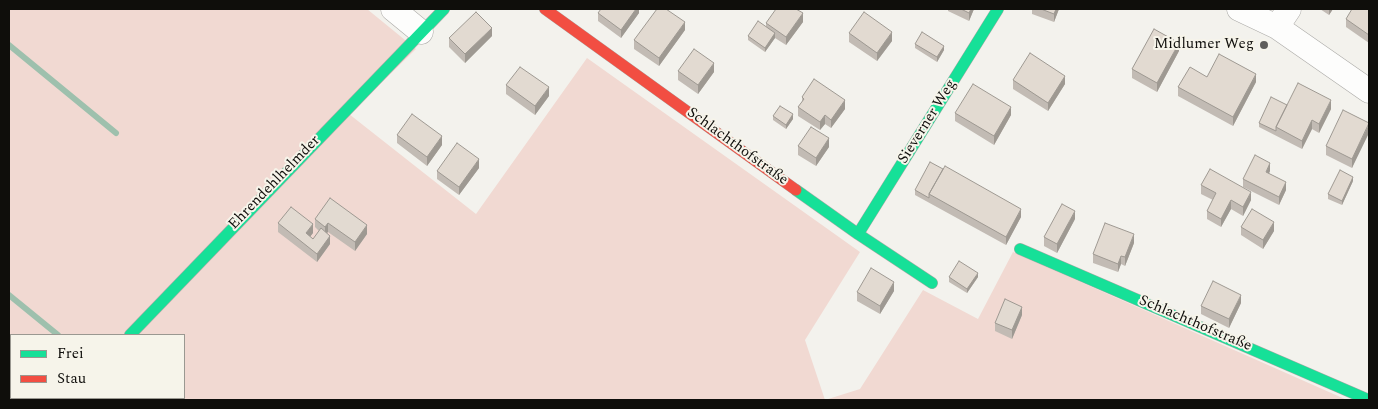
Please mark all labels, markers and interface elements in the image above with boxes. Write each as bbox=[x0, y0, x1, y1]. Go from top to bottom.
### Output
place label: Midlumer Weg bbox=[1154, 36, 1254, 54]
marker: Midlumer Weg bbox=[1258, 39, 1270, 51]
street label: Sieverner Weg bbox=[895, 77, 961, 167]
street label: Schlachthofstraße bbox=[683, 104, 791, 190]
street label: Ehrendehlhelmder bbox=[225, 132, 325, 234]
street label: Schlachthofstraße bbox=[1136, 292, 1254, 356]
legend bbox=[10, 334, 185, 399]
text: Frei bbox=[57, 342, 84, 365]
text: Stau bbox=[57, 367, 86, 390]

